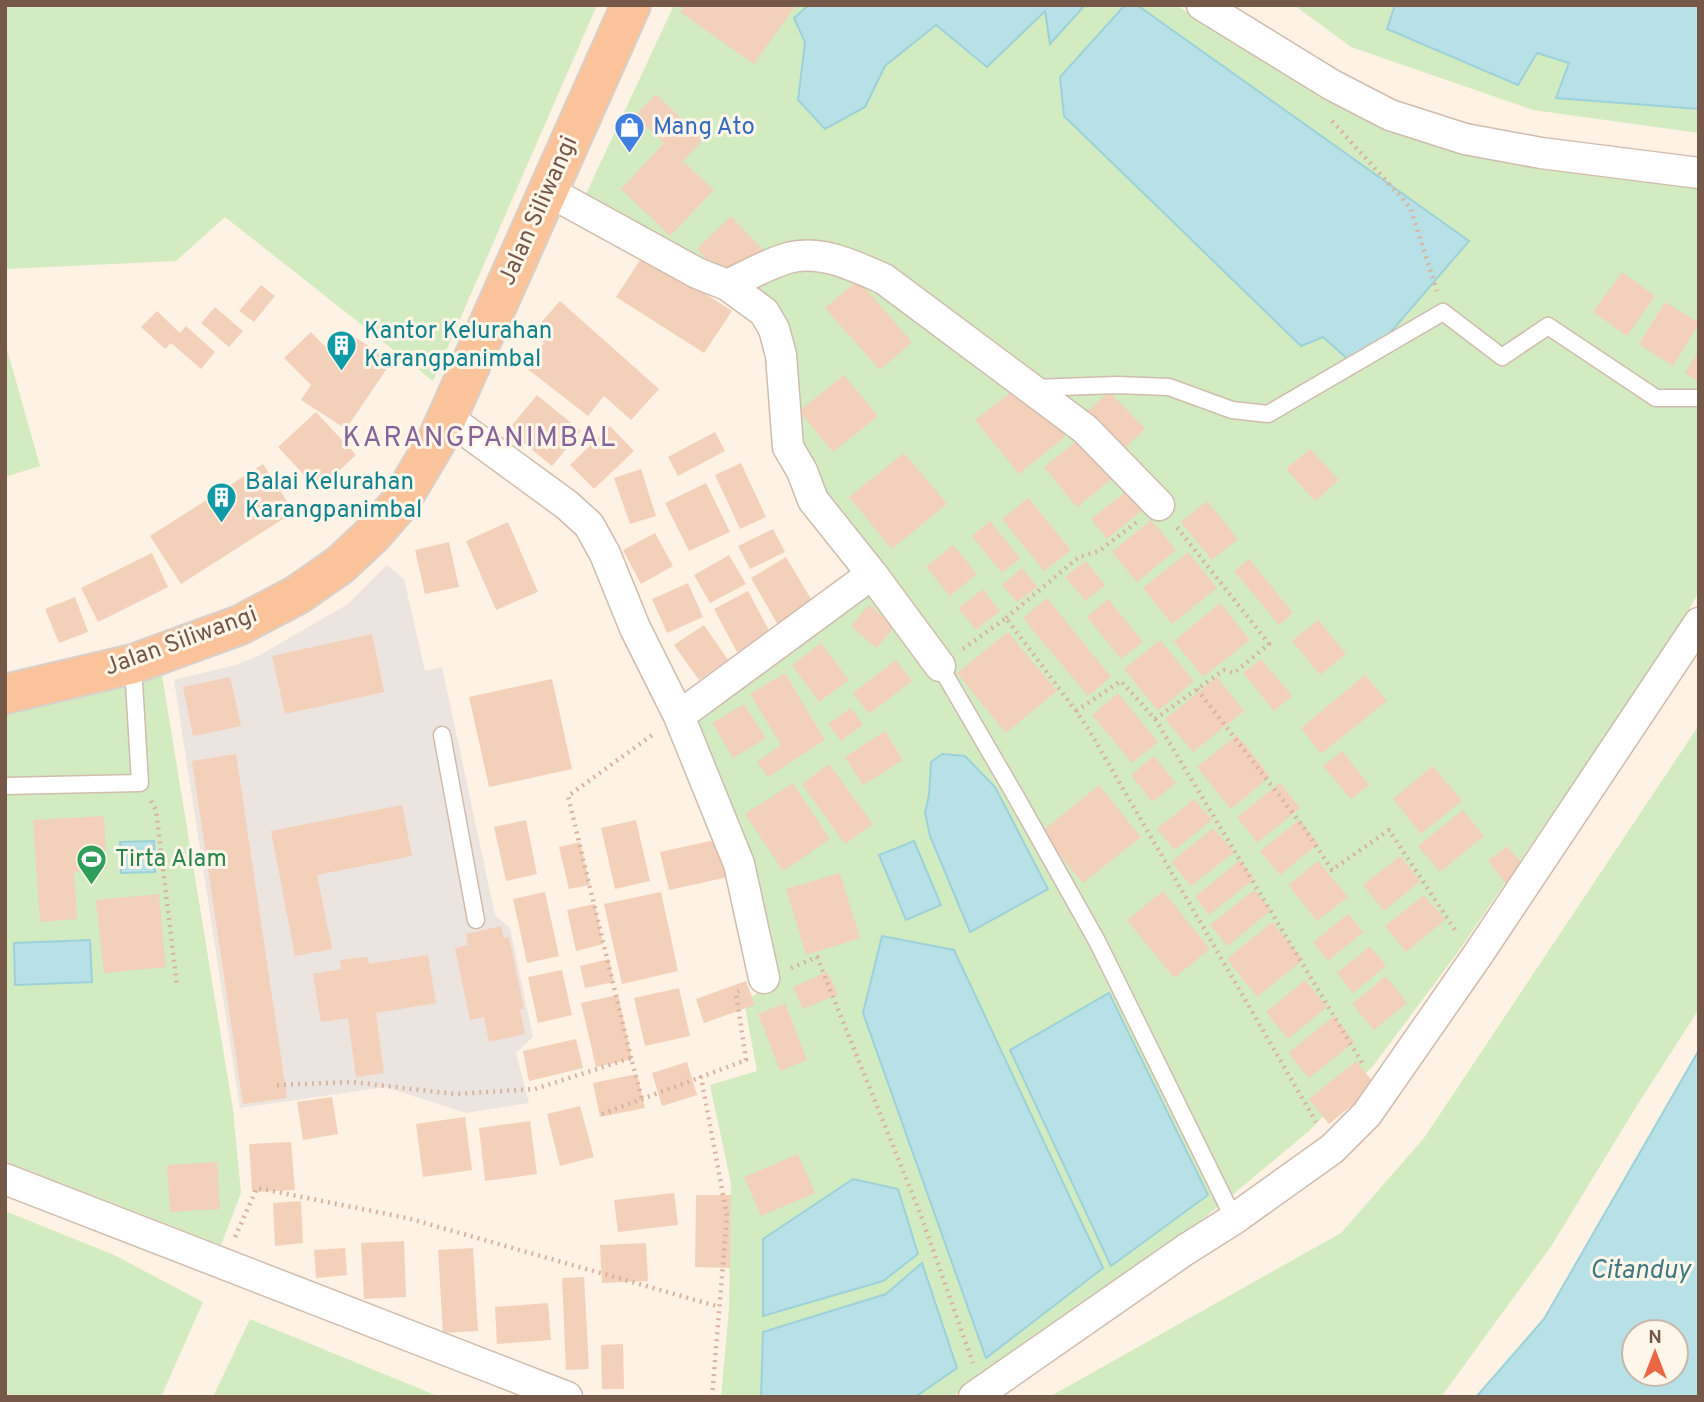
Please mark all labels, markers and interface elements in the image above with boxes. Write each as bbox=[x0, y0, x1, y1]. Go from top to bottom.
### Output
shop icon: Mang Ato bbox=[613, 111, 647, 155]
place label: Mang Ato bbox=[653, 113, 755, 143]
street label: Jalan Siliwangi bbox=[493, 132, 585, 290]
place label: Kantor Kelurahan Karangpanimbal bbox=[364, 317, 552, 375]
building icon: Kantor Kelurahan Karangpanimbal bbox=[324, 329, 358, 373]
district label: KARANGPANIMBAL bbox=[342, 421, 618, 457]
place label: Balai Kelurahan Karangpanimbal bbox=[245, 468, 422, 526]
building icon: Balai Kelurahan Karangpanimbal bbox=[205, 480, 239, 524]
street label: Jalan Siliwangi bbox=[101, 600, 261, 684]
sports icon: Tirta Alam bbox=[75, 843, 109, 887]
place label: Tirta Alam bbox=[115, 845, 227, 875]
water label: Citanduy bbox=[1590, 1255, 1692, 1288]
north arrow bbox=[1620, 1318, 1690, 1388]
text: N bbox=[1648, 1326, 1662, 1350]

